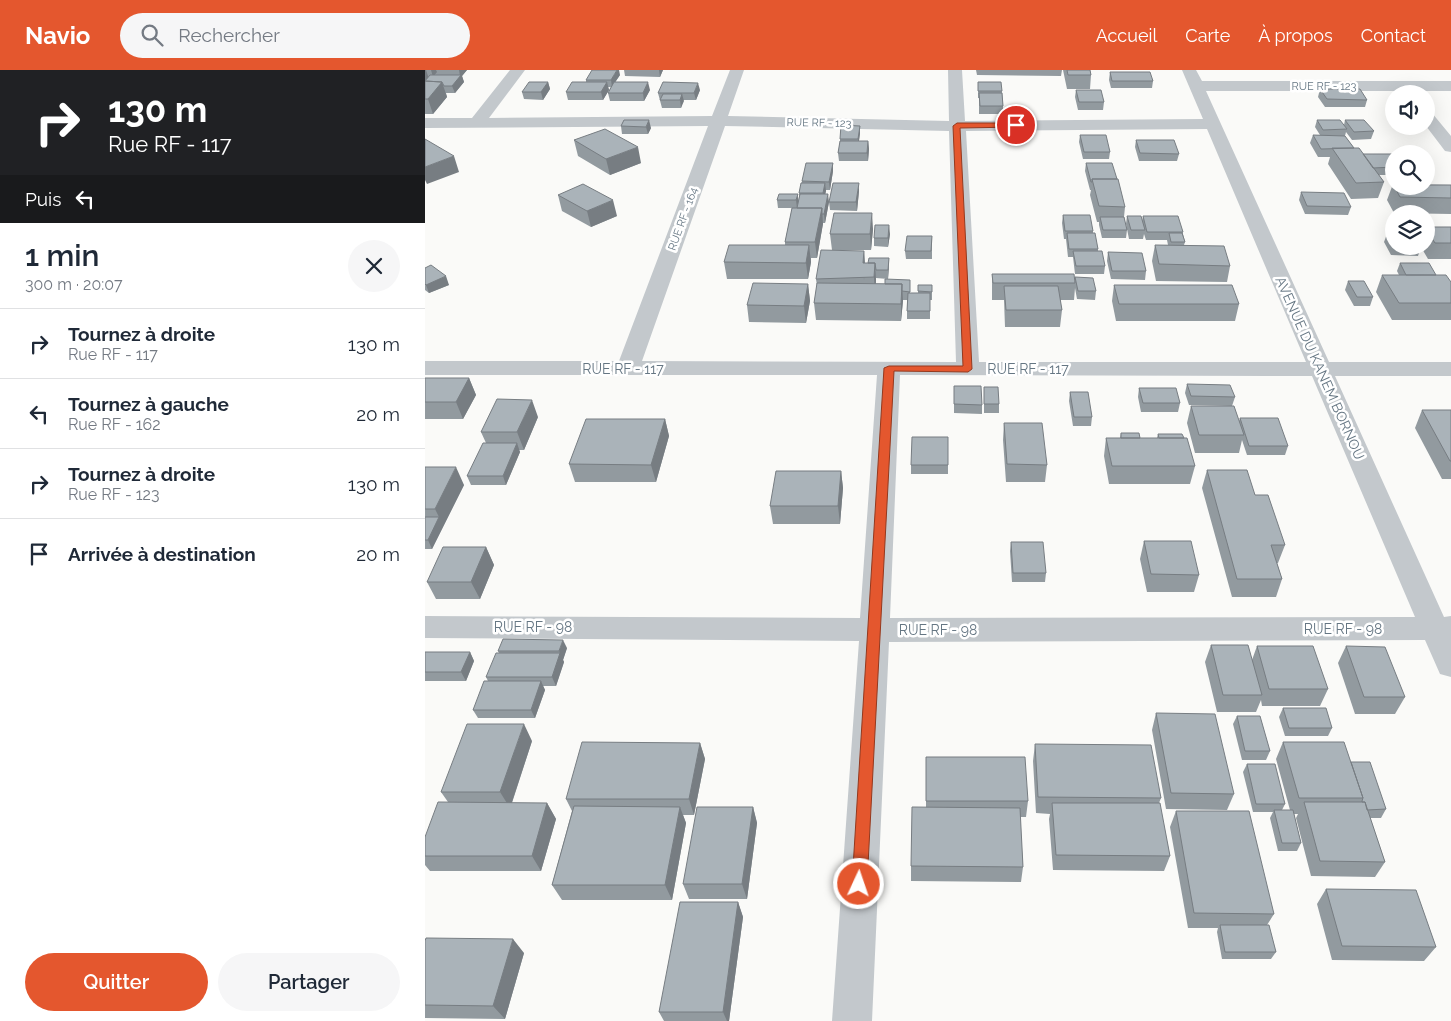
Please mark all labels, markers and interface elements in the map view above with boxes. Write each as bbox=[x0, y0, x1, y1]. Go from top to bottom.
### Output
search box bbox=[120, 13, 470, 58]
text: Navio bbox=[25, 21, 90, 50]
icon: search bbox=[138, 21, 166, 49]
text: Rechercher bbox=[178, 24, 280, 46]
text: Accueil bbox=[1096, 25, 1157, 46]
text: Carte bbox=[1185, 25, 1230, 46]
text: À propos bbox=[1258, 25, 1333, 46]
text: Contact bbox=[1361, 25, 1426, 46]
street label: RUE RF - 123 bbox=[1292, 80, 1357, 93]
map controls bbox=[1385, 85, 1435, 255]
button: sound bbox=[1385, 85, 1435, 135]
text: 130 m bbox=[108, 89, 207, 130]
icon: right bbox=[25, 90, 90, 155]
pin bbox=[995, 104, 1037, 146]
icon: arrive bbox=[1002, 111, 1030, 139]
street label: RUE RF - 123 bbox=[786, 116, 852, 130]
text: Rue RF - 117 bbox=[108, 131, 232, 157]
button: search bbox=[1385, 145, 1435, 195]
icon: left bbox=[71, 185, 99, 213]
street label: RUE RF - 164 bbox=[666, 186, 700, 252]
text: Puis bbox=[25, 188, 61, 210]
button: layers bbox=[1385, 205, 1435, 255]
text: 1 min bbox=[25, 238, 100, 273]
button: close bbox=[348, 240, 400, 292]
street label: AVENUE DU KANEM BORNOU bbox=[1272, 274, 1368, 462]
text: 300 m · 20:07 bbox=[25, 275, 122, 294]
text: Tournez à droite bbox=[68, 323, 215, 345]
icon: right bbox=[25, 330, 53, 358]
text: 130 m bbox=[348, 333, 400, 355]
text: Rue RF - 117 bbox=[68, 345, 158, 364]
street label: RUE RF - 117 bbox=[582, 361, 664, 377]
street label: RUE RF - 117 bbox=[987, 361, 1069, 377]
text: Tournez à gauche bbox=[68, 393, 229, 415]
icon: left bbox=[25, 400, 53, 428]
text: 20 m bbox=[356, 403, 400, 425]
text: Rue RF - 162 bbox=[68, 415, 161, 434]
text: Tournez à droite bbox=[68, 463, 215, 485]
icon: right bbox=[25, 470, 53, 498]
text: 130 m bbox=[348, 473, 400, 495]
text: Rue RF - 123 bbox=[68, 485, 159, 504]
icon: arrive bbox=[25, 540, 53, 568]
text: Arrivée à destination bbox=[68, 543, 256, 565]
text: 20 m bbox=[356, 543, 400, 565]
street label: RUE RF - 98 bbox=[494, 619, 572, 635]
street label: RUE RF - 98 bbox=[1304, 621, 1382, 637]
street label: RUE RF - 98 bbox=[899, 622, 977, 638]
position arrow bbox=[832, 857, 884, 909]
button: Quitter bbox=[25, 953, 208, 1011]
button: Partager bbox=[218, 953, 400, 1011]

